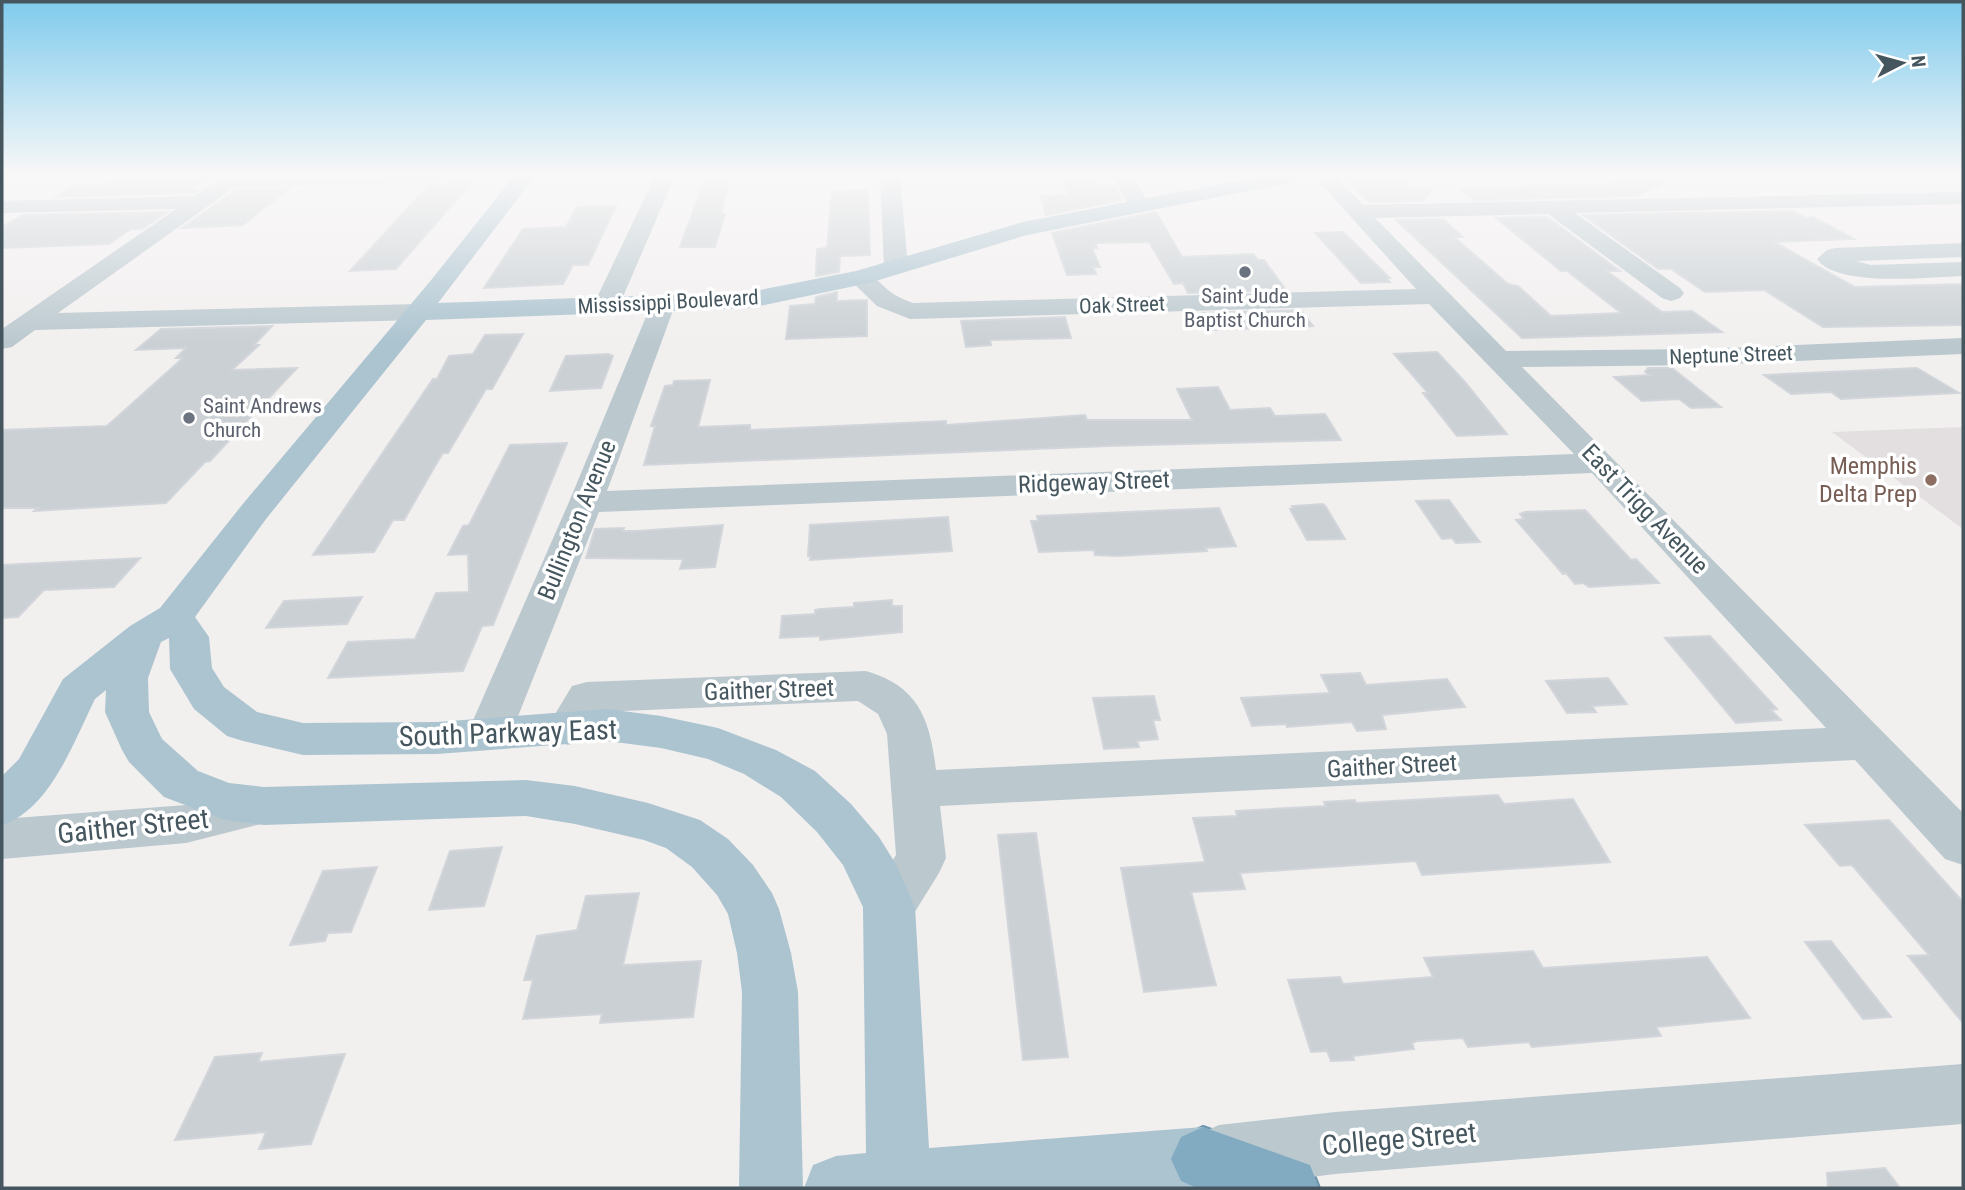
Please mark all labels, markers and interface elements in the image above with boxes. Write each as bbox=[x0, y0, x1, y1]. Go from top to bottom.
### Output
north arrow bbox=[1867, 28, 1937, 98]
text: N bbox=[1906, 54, 1930, 68]
marker: Saint Jude Baptist Church bbox=[1237, 264, 1253, 280]
place label: Saint Jude Baptist Church bbox=[1184, 284, 1306, 332]
street label: Mississippi Boulevard bbox=[577, 285, 759, 319]
street label: Oak Street bbox=[1079, 292, 1165, 318]
street label: Neptune Street bbox=[1669, 341, 1793, 369]
place label: Saint Andrews Church bbox=[203, 394, 322, 442]
marker: Saint Andrews Church bbox=[181, 410, 197, 426]
street label: Bullington Avenue bbox=[532, 436, 622, 604]
street label: East Trigg Avenue bbox=[1576, 438, 1714, 580]
place label: Memphis Delta Prep bbox=[1819, 452, 1917, 508]
street label: Ridgeway Street bbox=[1018, 465, 1170, 499]
marker: Memphis Delta Prep bbox=[1923, 472, 1939, 488]
street label: Gaither Street bbox=[703, 674, 835, 706]
street label: South Parkway East bbox=[398, 713, 618, 753]
street label: Gaither Street bbox=[1326, 749, 1458, 783]
street label: Gaither Street bbox=[56, 802, 210, 850]
street label: College Street bbox=[1320, 1116, 1478, 1162]

